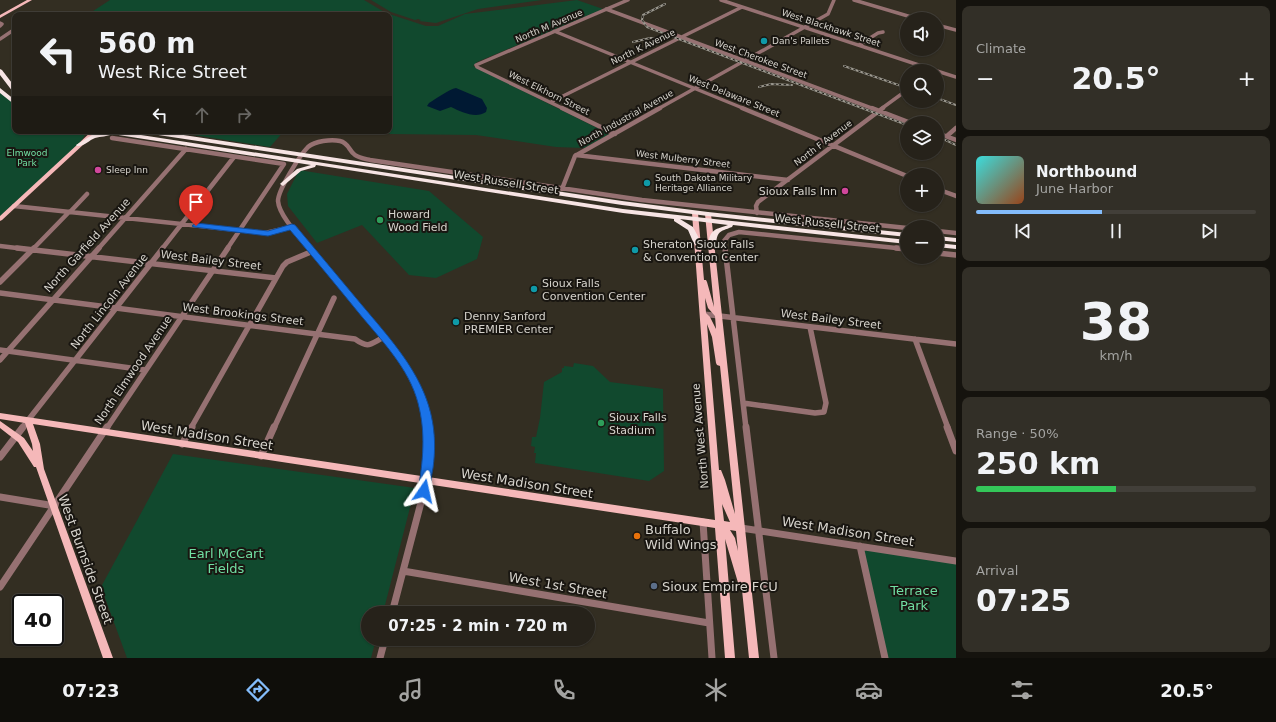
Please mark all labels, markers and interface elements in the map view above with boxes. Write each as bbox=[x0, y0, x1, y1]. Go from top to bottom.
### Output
street label: North M Avenue bbox=[514, 7, 585, 45]
street label: West Blackhawk Street bbox=[780, 7, 882, 49]
map controls bbox=[900, 12, 944, 264]
button: sound bbox=[900, 12, 944, 56]
text: 560 m bbox=[98, 27, 195, 60]
street label: North K Avenue bbox=[609, 27, 677, 67]
icon: left bbox=[32, 28, 84, 80]
marker: Dan's Pallets bbox=[759, 36, 769, 46]
place label: Dan's Pallets bbox=[772, 36, 830, 46]
street label: West Cherokee Street bbox=[713, 38, 809, 81]
text: Climate bbox=[976, 41, 1026, 56]
text: West Rice Street bbox=[98, 61, 247, 82]
text: 20.5° bbox=[1071, 61, 1161, 96]
button: search bbox=[900, 64, 944, 108]
text: − bbox=[976, 66, 994, 91]
text: + bbox=[1238, 66, 1256, 91]
street label: West Elkhorn Street bbox=[507, 69, 592, 117]
street label: West Delaware Street bbox=[687, 73, 782, 119]
street label: North Industrial Avenue bbox=[577, 88, 675, 148]
icon: left bbox=[149, 104, 171, 126]
icon: ahead bbox=[191, 104, 213, 126]
icon: right bbox=[233, 104, 255, 126]
button: layers bbox=[900, 116, 944, 160]
street label: North F Avenue bbox=[792, 118, 854, 168]
park label: Elmwood Park bbox=[6, 148, 48, 168]
street label: West Mulberry Street bbox=[635, 148, 731, 170]
text: Northbound bbox=[1036, 163, 1137, 181]
marker: Sleep Inn bbox=[93, 165, 103, 175]
place label: Sleep Inn bbox=[106, 165, 148, 175]
street label: West Russell Street bbox=[453, 168, 560, 197]
button: + bbox=[900, 168, 944, 212]
place label: South Dakota Military Heritage Alliance bbox=[655, 173, 753, 193]
marker: South Dakota Military Heritage Alliance bbox=[642, 178, 652, 188]
text: June Harbor bbox=[1036, 181, 1113, 196]
pin bbox=[179, 185, 213, 226]
place label: Sioux Falls Inn bbox=[759, 185, 837, 198]
marker: Sioux Falls Inn bbox=[840, 186, 850, 196]
icon: arrive bbox=[185, 191, 207, 213]
street label: North Garfield Avenue bbox=[42, 195, 133, 295]
place label: Howard Wood Field bbox=[388, 208, 448, 234]
street label: West Russell Street bbox=[774, 211, 881, 236]
marker: Howard Wood Field bbox=[375, 215, 385, 225]
button: − bbox=[900, 220, 944, 264]
icon: previous bbox=[1012, 220, 1034, 242]
icon: pause bbox=[1105, 220, 1127, 242]
icon: next bbox=[1198, 220, 1220, 242]
place label: Sheraton Sioux Falls & Convention Center bbox=[643, 238, 759, 264]
marker: Sheraton Sioux Falls & Convention Center bbox=[630, 245, 640, 255]
street label: West Bailey Street bbox=[160, 248, 263, 273]
street label: North Lincoln Avenue bbox=[68, 251, 151, 352]
place label: Sioux Falls Convention Center bbox=[542, 277, 646, 303]
marker: Sioux Falls Convention Center bbox=[529, 284, 539, 294]
text: 38 bbox=[1080, 292, 1152, 352]
street label: West Brookings Street bbox=[182, 301, 305, 328]
street label: West Bailey Street bbox=[780, 307, 883, 332]
place label: Denny Sanford PREMIER Center bbox=[464, 310, 554, 336]
street label: North Elmwood Avenue bbox=[92, 313, 175, 427]
marker: Denny Sanford PREMIER Center bbox=[451, 317, 461, 327]
text: km/h bbox=[1100, 348, 1132, 363]
street label: North West Avenue bbox=[689, 383, 712, 489]
place label: Sioux Falls Stadium bbox=[609, 411, 667, 437]
street label: West Madison Street bbox=[140, 418, 274, 453]
marker: Sioux Falls Stadium bbox=[596, 418, 606, 428]
text: Range · 50% bbox=[976, 426, 1059, 441]
text: 250 km bbox=[976, 446, 1100, 481]
street label: West Madison Street bbox=[460, 466, 594, 501]
position arrow bbox=[403, 470, 445, 512]
street label: West Burnside Street bbox=[55, 492, 116, 626]
street label: West Madison Street bbox=[781, 514, 915, 549]
place label: Buffalo Wild Wings bbox=[645, 522, 717, 552]
marker: Buffalo Wild Wings bbox=[632, 531, 642, 541]
park label: Earl McCart Fields bbox=[188, 546, 264, 576]
text: Arrival bbox=[976, 563, 1018, 578]
street label: West 1st Street bbox=[507, 569, 608, 602]
place label: Sioux Empire FCU bbox=[662, 579, 778, 594]
marker: Sioux Empire FCU bbox=[649, 581, 659, 591]
park label: Terrace Park bbox=[889, 583, 938, 613]
text: 07:25 bbox=[976, 583, 1072, 618]
speed limit sign: 40 bbox=[12, 594, 64, 646]
text: 07:25 · 2 min · 720 m bbox=[388, 617, 568, 635]
icon: directions bbox=[244, 676, 272, 704]
icon: music bbox=[397, 676, 425, 704]
icon: phone bbox=[550, 676, 578, 704]
icon: climate bbox=[702, 676, 730, 704]
icon: car bbox=[855, 676, 883, 704]
icon: filters bbox=[1008, 676, 1036, 704]
text: 07:23 bbox=[62, 680, 120, 701]
text: 20.5° bbox=[1160, 680, 1214, 701]

